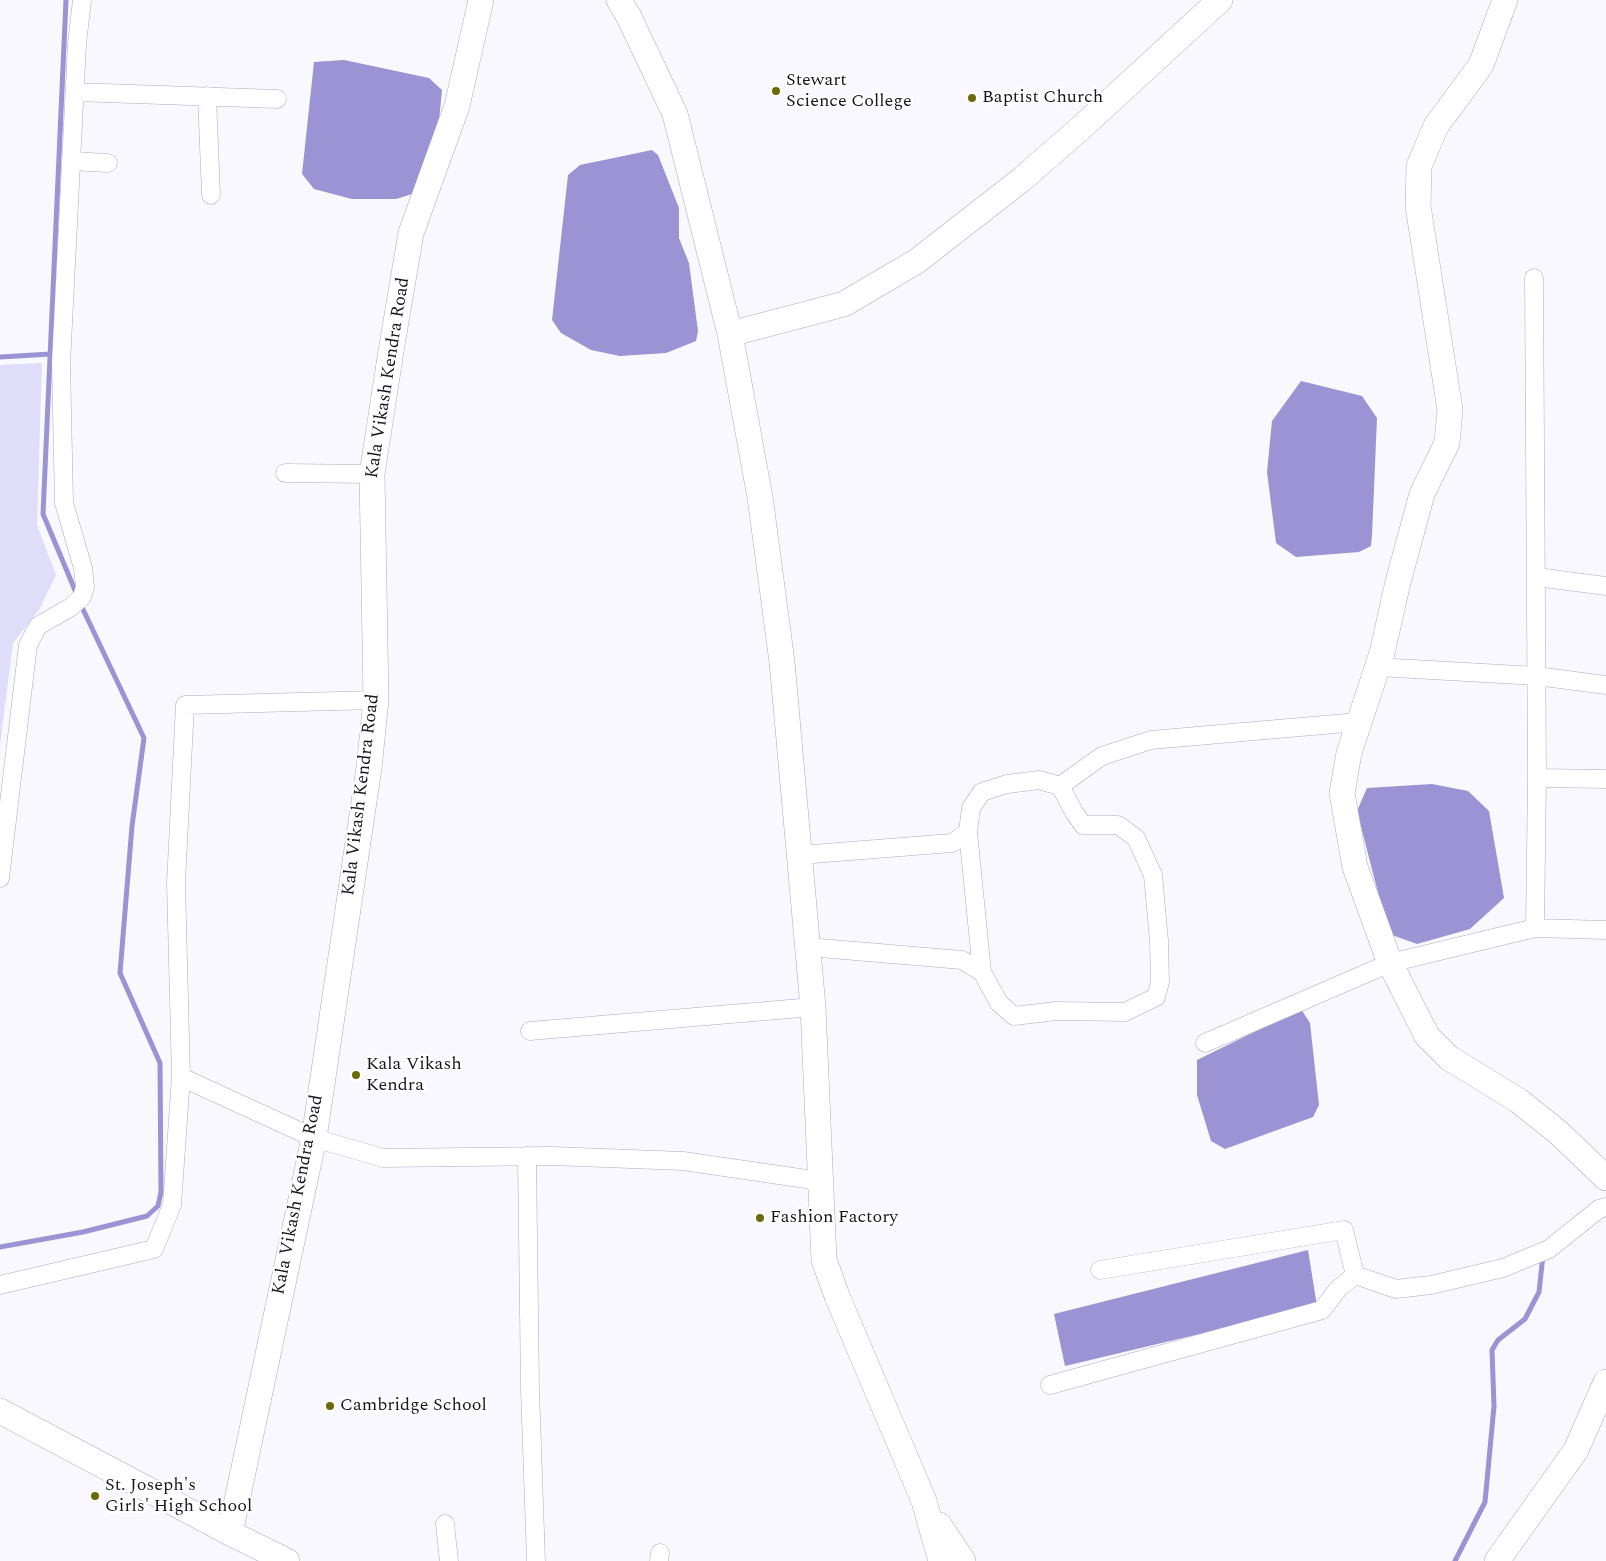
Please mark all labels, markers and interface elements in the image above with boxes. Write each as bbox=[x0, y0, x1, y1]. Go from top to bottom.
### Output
place label: Stewart Science College bbox=[786, 70, 912, 112]
marker: Stewart Science College bbox=[770, 85, 782, 97]
place label: Baptist Church bbox=[982, 87, 1103, 109]
marker: Baptist Church bbox=[966, 92, 978, 104]
street label: Kala Vikash Kendra Road bbox=[362, 276, 416, 480]
street label: Kala Vikash Kendra Road bbox=[339, 693, 385, 897]
place label: Kala Vikash Kendra bbox=[366, 1054, 462, 1096]
marker: Kala Vikash Kendra bbox=[350, 1069, 362, 1081]
street label: Kala Vikash Kendra Road bbox=[269, 1093, 329, 1297]
place label: Fashion Factory bbox=[770, 1207, 898, 1229]
marker: Fashion Factory bbox=[754, 1212, 766, 1224]
place label: Cambridge School bbox=[340, 1395, 487, 1417]
marker: Cambridge School bbox=[324, 1400, 336, 1412]
place label: St. Joseph's Girls' High School bbox=[105, 1475, 252, 1518]
marker: St. Joseph's Girls' High School bbox=[89, 1490, 101, 1502]

